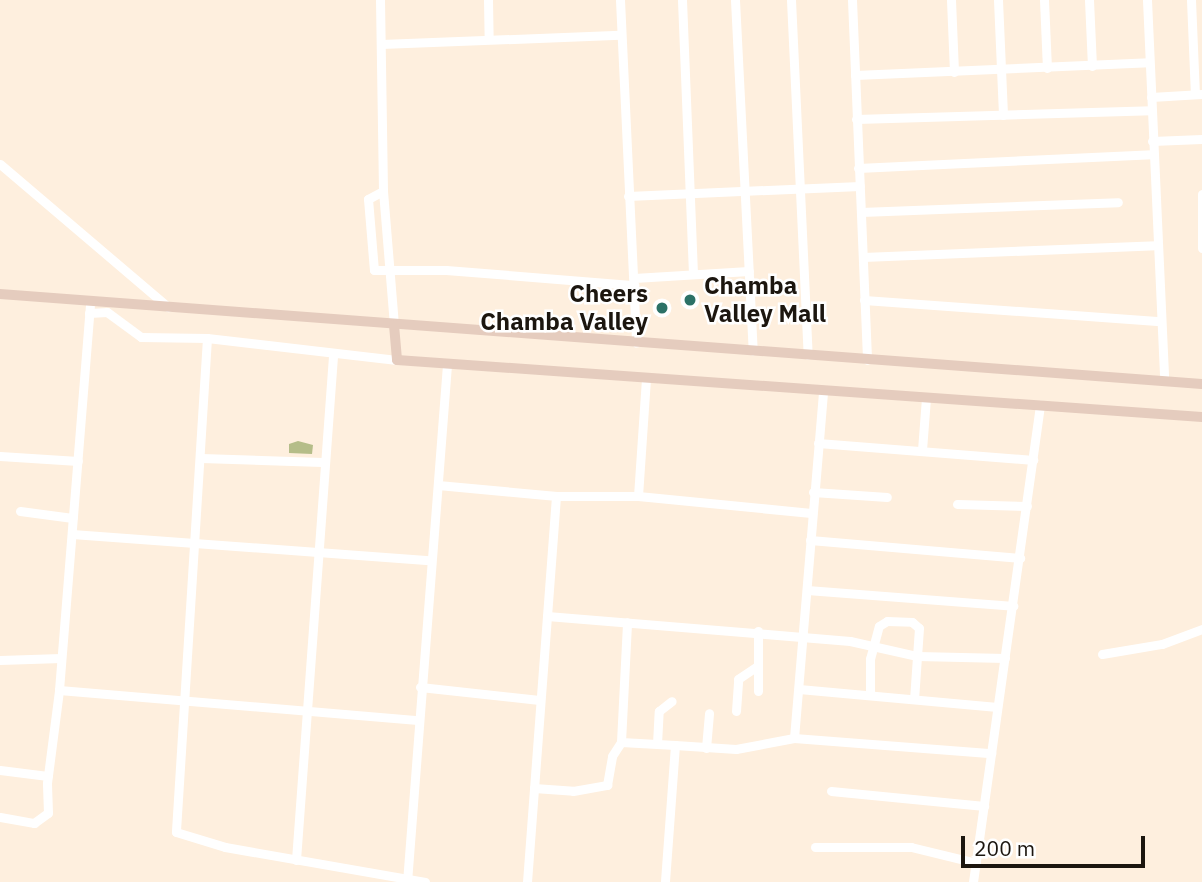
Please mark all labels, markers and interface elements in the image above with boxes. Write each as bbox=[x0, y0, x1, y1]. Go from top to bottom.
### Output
place label: Chamba Valley Mall bbox=[704, 272, 826, 328]
place label: Cheers Chamba Valley bbox=[480, 280, 648, 336]
marker: Chamba Valley Mall bbox=[682, 292, 698, 308]
marker: Cheers Chamba Valley bbox=[654, 300, 670, 316]
scale bar bbox=[964, 822, 1148, 866]
text: 200 m bbox=[974, 834, 1035, 862]

